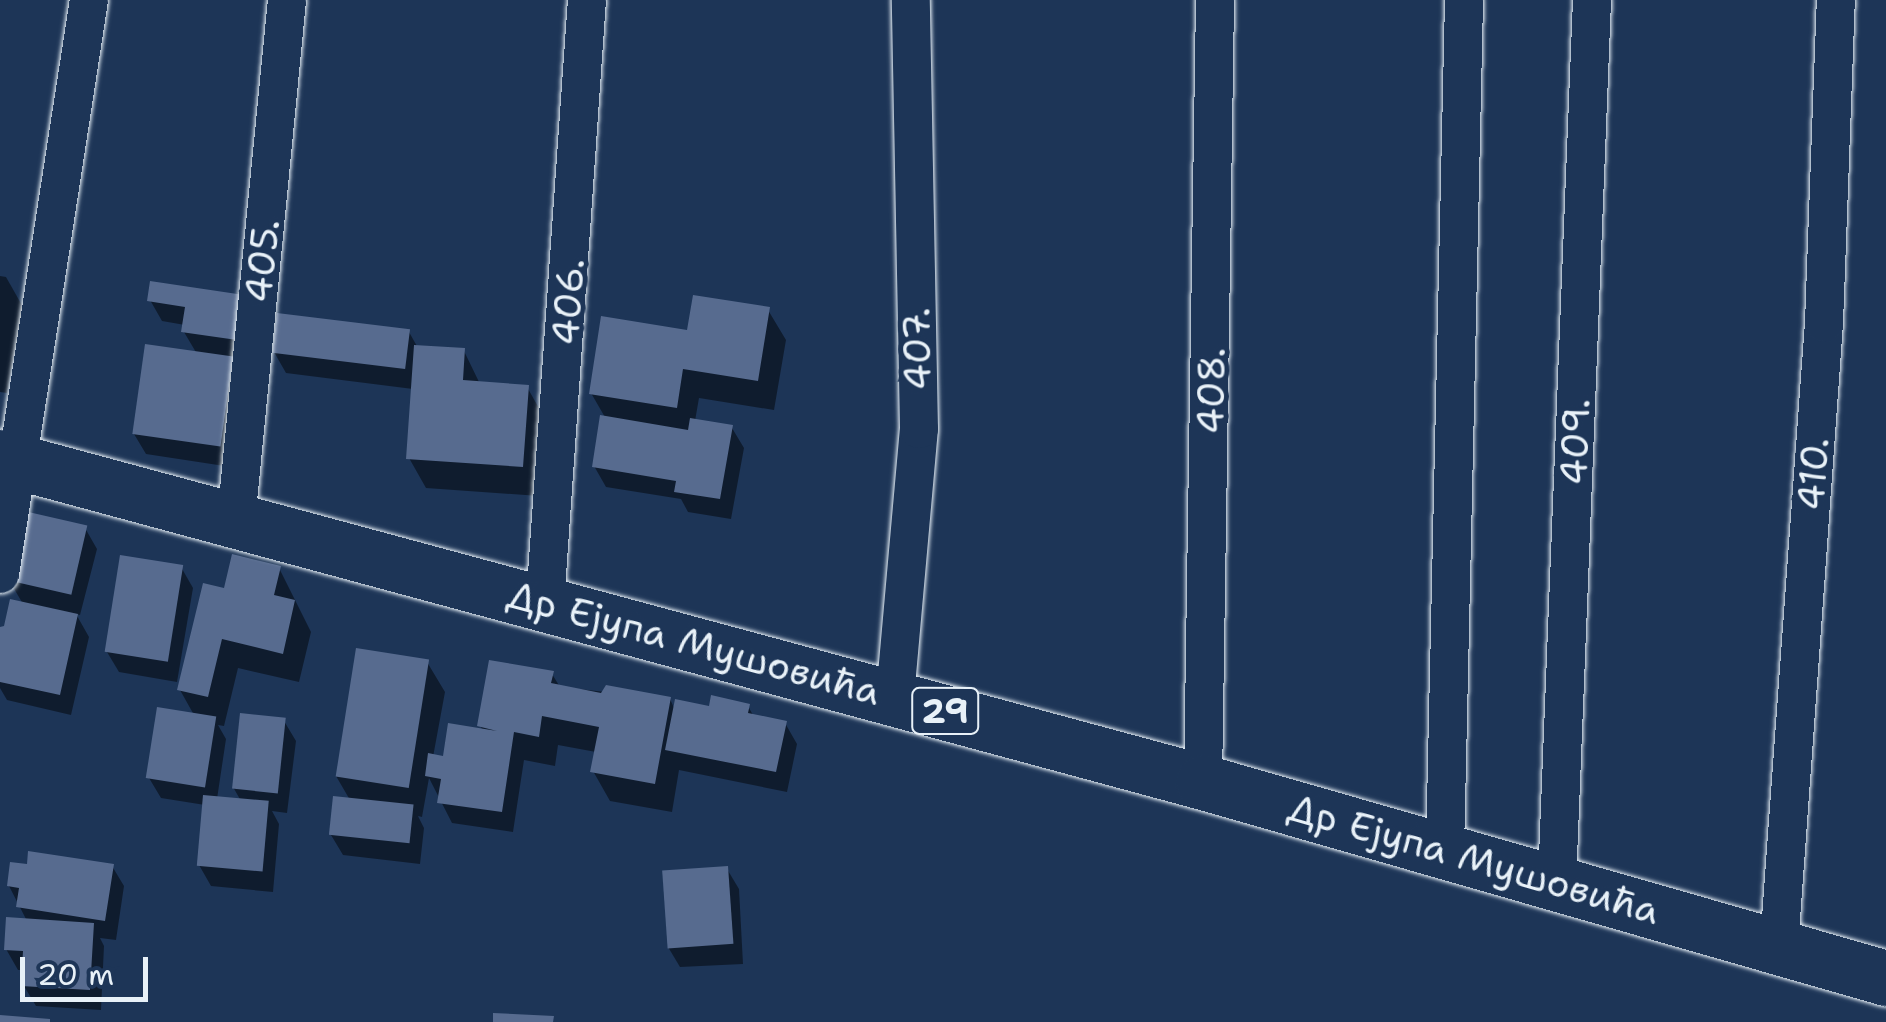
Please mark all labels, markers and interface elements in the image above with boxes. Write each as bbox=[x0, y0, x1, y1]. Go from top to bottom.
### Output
street label: 405. bbox=[235, 217, 289, 305]
street label: 406. bbox=[542, 257, 594, 347]
street label: 407. bbox=[893, 307, 941, 391]
street label: 408. bbox=[1187, 347, 1235, 435]
street label: 409. bbox=[1551, 398, 1599, 486]
street label: 410. bbox=[1788, 436, 1838, 512]
street label: Др Ејупа Мушовића bbox=[503, 571, 885, 715]
road number: 29 bbox=[910, 681, 980, 741]
street label: Др Ејупа Мушовића bbox=[1283, 784, 1665, 934]
scale bar bbox=[25, 937, 152, 999]
text: 20 m bbox=[37, 954, 114, 995]

